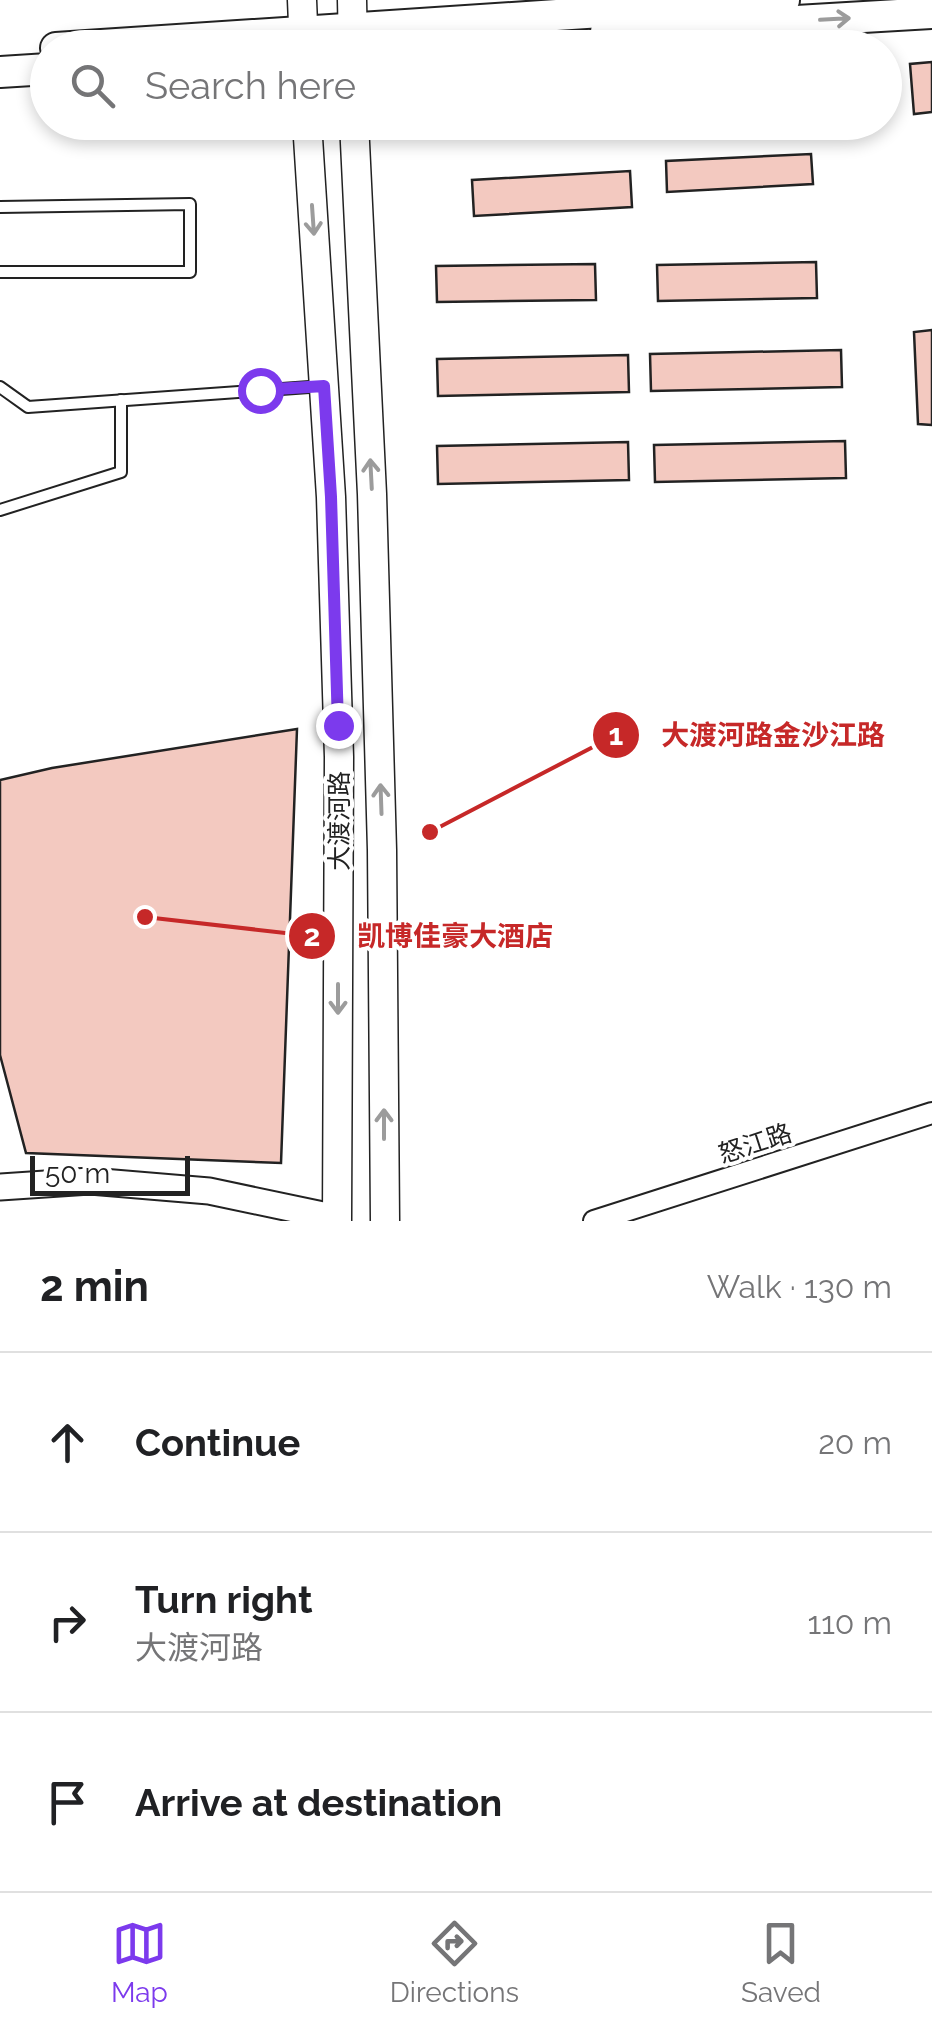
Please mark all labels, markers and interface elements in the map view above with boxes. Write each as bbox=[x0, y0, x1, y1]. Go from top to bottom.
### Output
one-way arrow bbox=[818, 9, 850, 28]
search box bbox=[30, 30, 902, 140]
icon: search bbox=[65, 58, 120, 113]
text: Search here bbox=[145, 63, 356, 108]
one-way arrow bbox=[304, 203, 323, 235]
route start bbox=[238, 368, 284, 414]
one-way arrow bbox=[362, 458, 381, 490]
route end bbox=[316, 703, 362, 749]
callout: 大渡河路金沙江路 bbox=[591, 706, 905, 764]
text: 1 bbox=[609, 717, 624, 752]
text: 大渡河路金沙江路 bbox=[661, 719, 885, 752]
street label: 大渡河路 bbox=[324, 771, 354, 871]
one-way arrow bbox=[371, 783, 390, 815]
callout: 凯博佳豪大酒店 bbox=[287, 907, 573, 965]
text: 2 bbox=[304, 918, 320, 953]
text: 凯博佳豪大酒店 bbox=[357, 920, 553, 953]
one-way arrow bbox=[328, 982, 348, 1015]
one-way arrow bbox=[374, 1108, 394, 1140]
street label: 怒江路 bbox=[715, 1117, 795, 1169]
scale bar bbox=[30, 1151, 190, 1196]
text: 50 m bbox=[45, 1157, 110, 1190]
text: 2 min bbox=[40, 1262, 149, 1311]
text: Walk · 130 m bbox=[707, 1268, 892, 1305]
icon: ahead bbox=[40, 1415, 95, 1470]
text: Continue bbox=[135, 1420, 300, 1465]
text: 20 m bbox=[818, 1424, 892, 1461]
text: Turn right bbox=[135, 1577, 312, 1622]
icon: right bbox=[40, 1595, 95, 1650]
text: 110 m bbox=[807, 1604, 892, 1641]
text: 大渡河路 bbox=[135, 1629, 263, 1666]
icon: arrive bbox=[40, 1775, 95, 1830]
text: Arrive at destination bbox=[135, 1780, 502, 1825]
tab: Map bbox=[111, 1916, 168, 2009]
tab: Directions bbox=[390, 1916, 519, 2009]
tab: Saved bbox=[741, 1916, 821, 2009]

